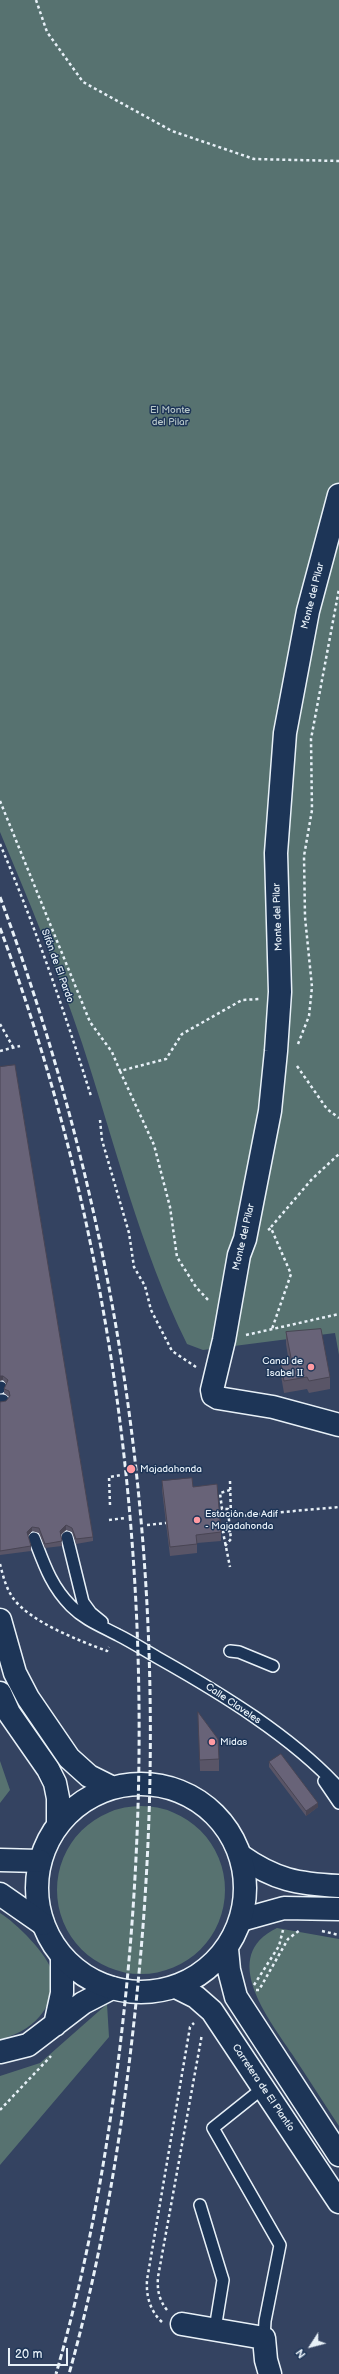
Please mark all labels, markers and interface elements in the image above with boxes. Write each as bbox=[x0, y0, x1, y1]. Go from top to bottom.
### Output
park label: El Monte del Pilar bbox=[150, 404, 190, 428]
street label: Monte del Pilar bbox=[299, 562, 327, 630]
street label: Monte del Pilar bbox=[271, 883, 285, 951]
street label: Sifón de El Pardo bbox=[38, 928, 76, 1004]
street label: Monte del Pilar bbox=[231, 1203, 257, 1271]
place label: Canal de Isabel II bbox=[262, 1355, 303, 1378]
marker: Canal de Isabel II bbox=[306, 1362, 316, 1372]
marker: Majadahonda bbox=[125, 1463, 137, 1475]
place label: Majadahonda bbox=[140, 1463, 202, 1475]
place label: Estación de Adif - Majadahonda bbox=[205, 1508, 278, 1532]
marker: Estación de Adif - Majadahonda bbox=[192, 1515, 202, 1525]
street label: Calle Claveles bbox=[203, 1681, 263, 1727]
place label: Midas bbox=[220, 1736, 247, 1748]
marker: Midas bbox=[207, 1737, 217, 1747]
street label: Carretera de El Plantío bbox=[229, 2042, 297, 2134]
north arrow bbox=[291, 2326, 331, 2366]
scale bar bbox=[10, 2340, 70, 2366]
text: N bbox=[293, 2346, 309, 2361]
text: 20 m bbox=[15, 2347, 42, 2362]

